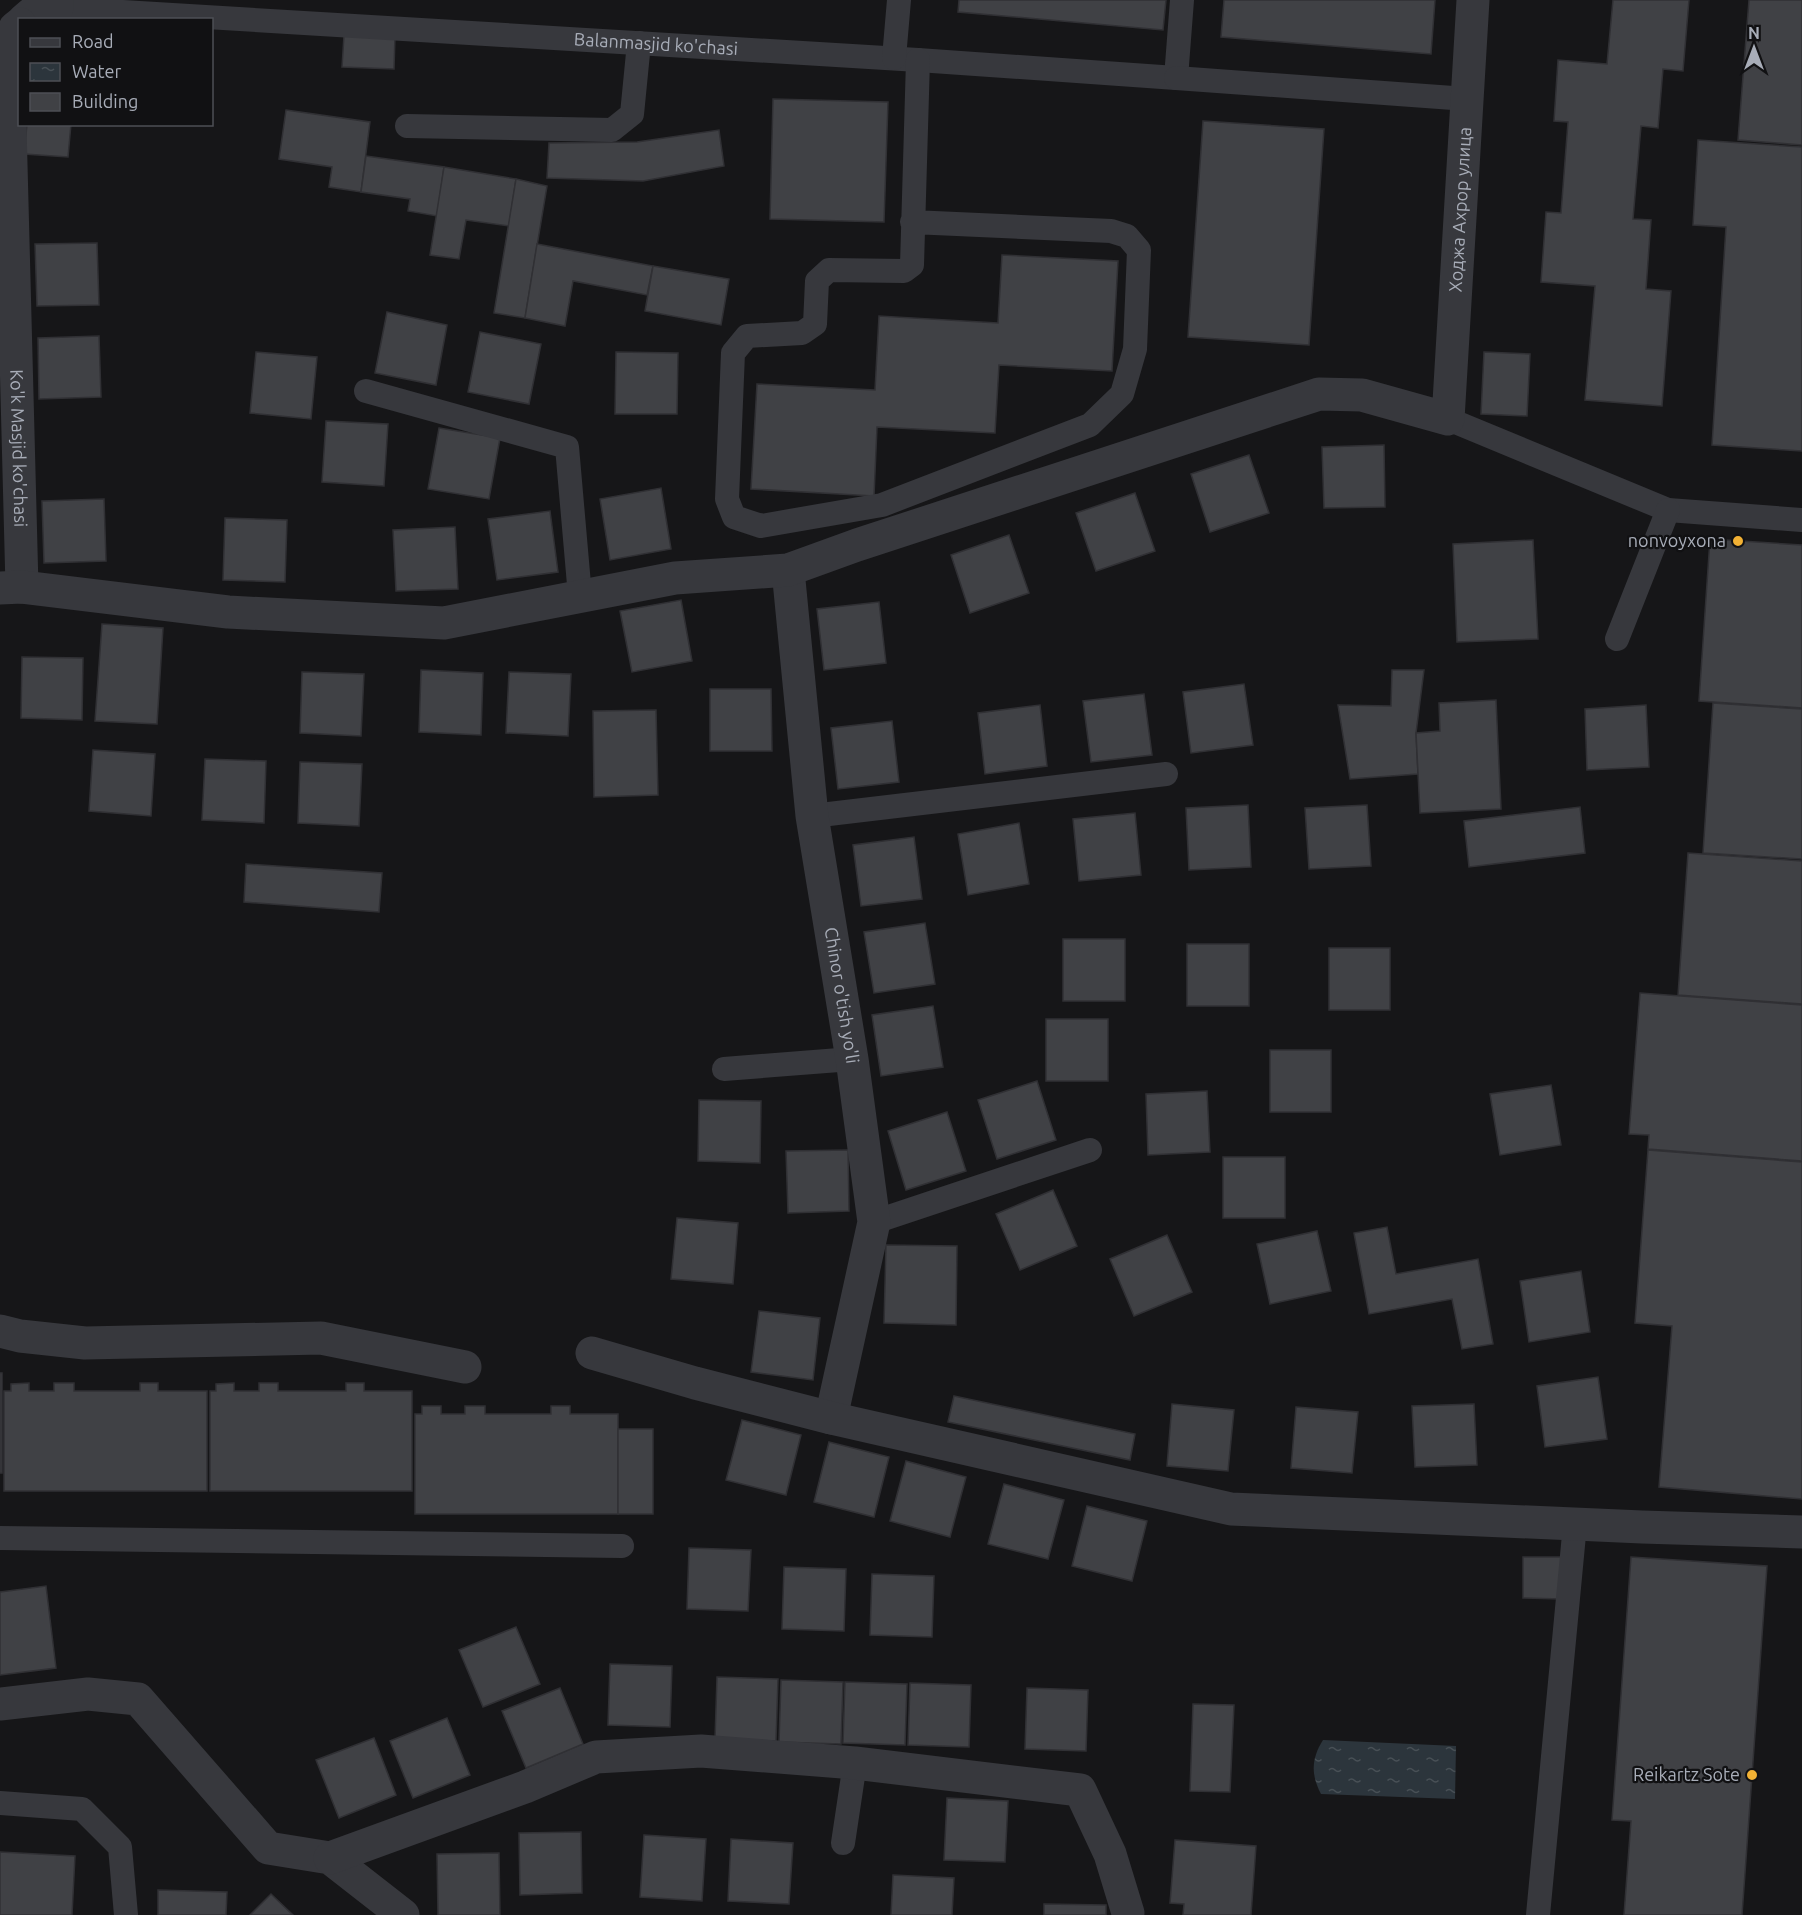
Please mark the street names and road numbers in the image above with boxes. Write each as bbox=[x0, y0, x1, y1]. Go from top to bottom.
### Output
street label: Balanmasjid ko'chasi bbox=[573, 28, 739, 58]
street label: Ходжа Ахрор улица bbox=[1445, 126, 1474, 293]
street label: Ko'k Masjid ko'chasi bbox=[7, 369, 31, 528]
street label: Chinor o'tish yo'li bbox=[821, 926, 864, 1065]

